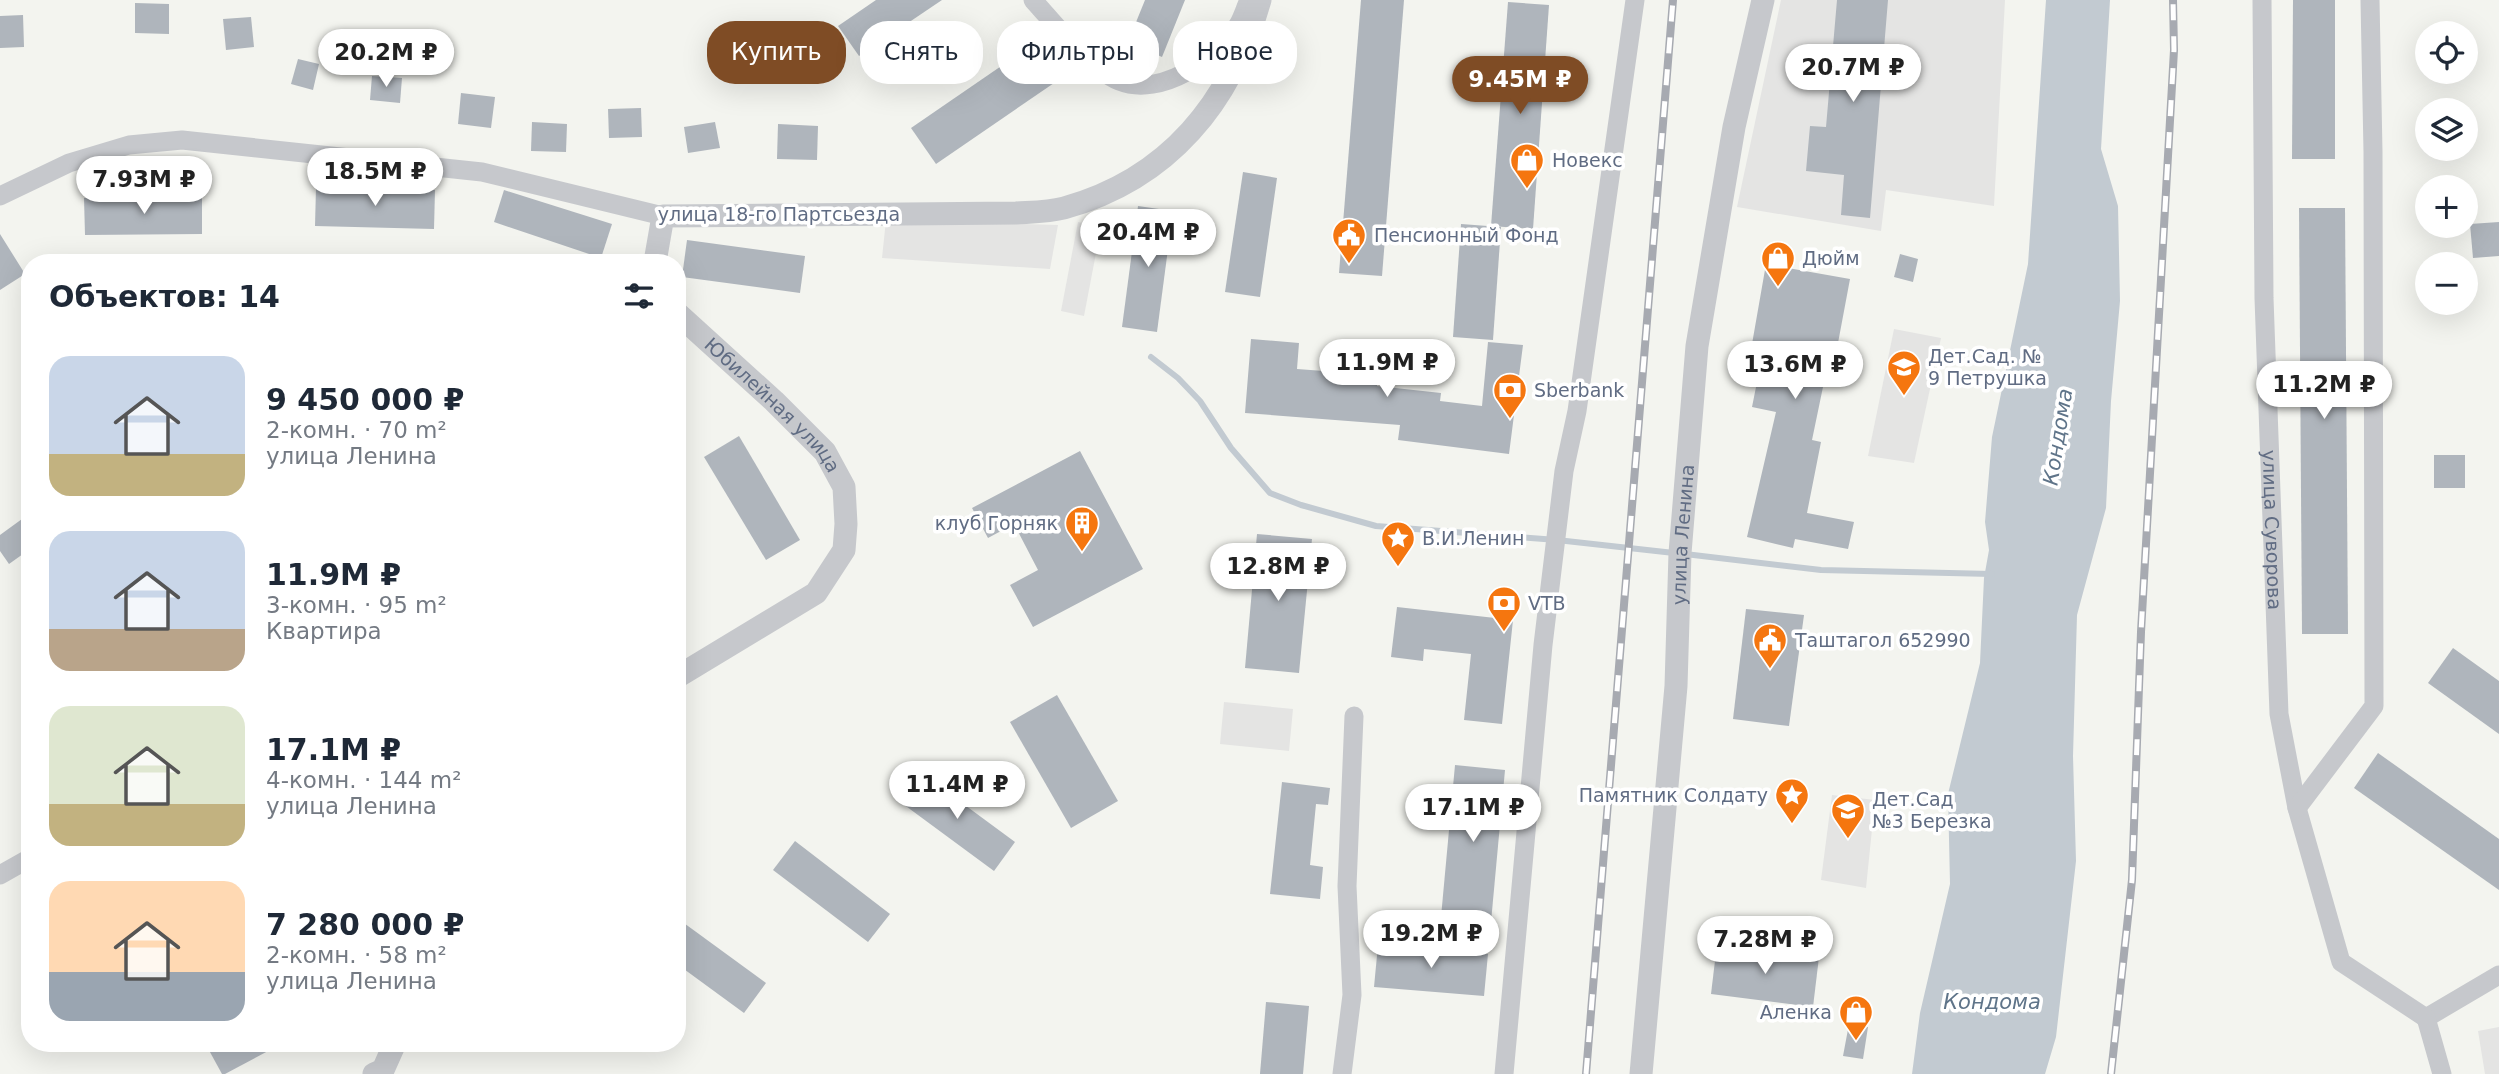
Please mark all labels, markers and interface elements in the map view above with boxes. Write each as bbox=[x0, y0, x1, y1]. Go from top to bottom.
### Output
chip: Купить bbox=[707, 21, 846, 84]
chip: Снять bbox=[860, 21, 983, 84]
chip: Фильтры bbox=[997, 21, 1159, 84]
chip: Новое bbox=[1173, 21, 1297, 84]
map controls bbox=[2415, 21, 2478, 315]
button: locate bbox=[2415, 21, 2478, 84]
pin: 20.2M ₽ bbox=[321, 29, 451, 89]
text: 20.2M ₽ bbox=[334, 39, 438, 65]
pin: 20.7M ₽ bbox=[1788, 44, 1918, 104]
text: 20.7M ₽ bbox=[1801, 54, 1905, 80]
pin: 9.45M ₽ bbox=[1455, 57, 1585, 116]
text: 9.45M ₽ bbox=[1468, 66, 1572, 92]
button: layers bbox=[2415, 98, 2478, 161]
shop icon: Новекс bbox=[1508, 141, 1546, 190]
pin: 18.5M ₽ bbox=[310, 148, 440, 208]
place label: Новекс bbox=[1552, 149, 1623, 171]
pin: 7.93M ₽ bbox=[79, 156, 209, 216]
text: 18.5M ₽ bbox=[323, 158, 427, 184]
text: 7.93M ₽ bbox=[92, 166, 196, 192]
button: + bbox=[2415, 175, 2478, 238]
street label: улица 18-го Партсьезда bbox=[658, 203, 900, 225]
pin: 20.4M ₽ bbox=[1083, 210, 1213, 269]
public building icon: Пенсионный Фонд bbox=[1330, 216, 1368, 265]
text: 20.4M ₽ bbox=[1096, 219, 1200, 245]
place label: Пенсионный Фонд bbox=[1374, 224, 1559, 246]
shop icon: Дюйм bbox=[1759, 239, 1797, 288]
place label: Дюйм bbox=[1802, 247, 1860, 269]
button: − bbox=[2415, 252, 2478, 315]
icon: filters bbox=[620, 277, 658, 315]
text: Объектов: 14 bbox=[49, 279, 280, 314]
street label: Юбилейная улица bbox=[700, 333, 845, 476]
pin: 11.9M ₽ bbox=[1322, 340, 1452, 399]
pin: 13.6M ₽ bbox=[1730, 342, 1860, 401]
place label: Дет.Сад. № 9 Петрушка bbox=[1928, 345, 2047, 389]
school or university icon: Дет.Сад. № 9 Петрушка bbox=[1885, 348, 1923, 397]
text: 11.9M ₽ bbox=[1335, 349, 1439, 375]
text: 13.6M ₽ bbox=[1743, 351, 1847, 377]
pin: 11.2M ₽ bbox=[2259, 362, 2389, 421]
bank icon: Sberbank bbox=[1491, 371, 1529, 420]
text: 11.2M ₽ bbox=[2272, 371, 2376, 397]
place label: Sberbank bbox=[1534, 379, 1624, 401]
text: 9 450 000 ₽ bbox=[266, 382, 464, 417]
icon: home bbox=[105, 384, 189, 468]
water label: Кондома bbox=[2039, 387, 2077, 487]
text: 2-комн. · 70 m² bbox=[266, 417, 447, 443]
text: улица Ленина bbox=[266, 443, 437, 469]
street label: улица Суворова bbox=[2258, 449, 2286, 610]
street label: улица Ленина bbox=[1667, 463, 1698, 606]
building icon: клуб Горняк bbox=[1063, 504, 1101, 553]
place label: клуб Горняк bbox=[935, 512, 1058, 534]
place icon: В.И.Ленин bbox=[1379, 519, 1417, 568]
place label: В.И.Ленин bbox=[1422, 527, 1525, 549]
pin: 12.8M ₽ bbox=[1213, 544, 1343, 603]
text: 12.8M ₽ bbox=[1226, 553, 1330, 579]
text: 11.9M ₽ bbox=[266, 557, 401, 592]
icon: home bbox=[105, 559, 189, 643]
bank icon: VTB bbox=[1485, 584, 1523, 633]
text: 3-комн. · 95 m² bbox=[266, 592, 447, 618]
place label: VTB bbox=[1528, 592, 1566, 614]
text: Квартира bbox=[266, 618, 382, 644]
public building icon: Таштагол 652990 bbox=[1751, 621, 1789, 670]
place label: Таштагол 652990 bbox=[1794, 629, 1971, 651]
text: 17.1M ₽ bbox=[266, 732, 401, 767]
icon: home bbox=[105, 734, 189, 818]
pin: 11.4M ₽ bbox=[892, 762, 1022, 821]
text: 4-комн. · 144 m² bbox=[266, 767, 461, 793]
text: 11.4M ₽ bbox=[905, 771, 1009, 797]
place icon: Памятник Солдату bbox=[1773, 776, 1811, 825]
pin: 17.1M ₽ bbox=[1408, 784, 1538, 844]
place label: Памятник Солдату bbox=[1579, 784, 1768, 806]
place label: Дет.Сад №3 Березка bbox=[1872, 788, 1992, 832]
school or university icon: Дет.Сад №3 Березка bbox=[1829, 791, 1867, 840]
text: улица Ленина bbox=[266, 793, 437, 819]
text: 17.1M ₽ bbox=[1421, 794, 1525, 820]
text: 7 280 000 ₽ bbox=[266, 907, 464, 942]
icon: home bbox=[105, 909, 189, 993]
pin: 19.2M ₽ bbox=[1366, 911, 1496, 970]
pin: 7.28M ₽ bbox=[1700, 916, 1830, 976]
text: 19.2M ₽ bbox=[1379, 920, 1483, 946]
text: 7.28M ₽ bbox=[1713, 926, 1817, 952]
text: 2-комн. · 58 m² bbox=[266, 942, 447, 968]
text: улица Ленина bbox=[266, 968, 437, 994]
water label: Кондома bbox=[1943, 990, 2041, 1014]
shop icon: Аленка bbox=[1837, 993, 1875, 1042]
place label: Аленка bbox=[1760, 1001, 1832, 1023]

